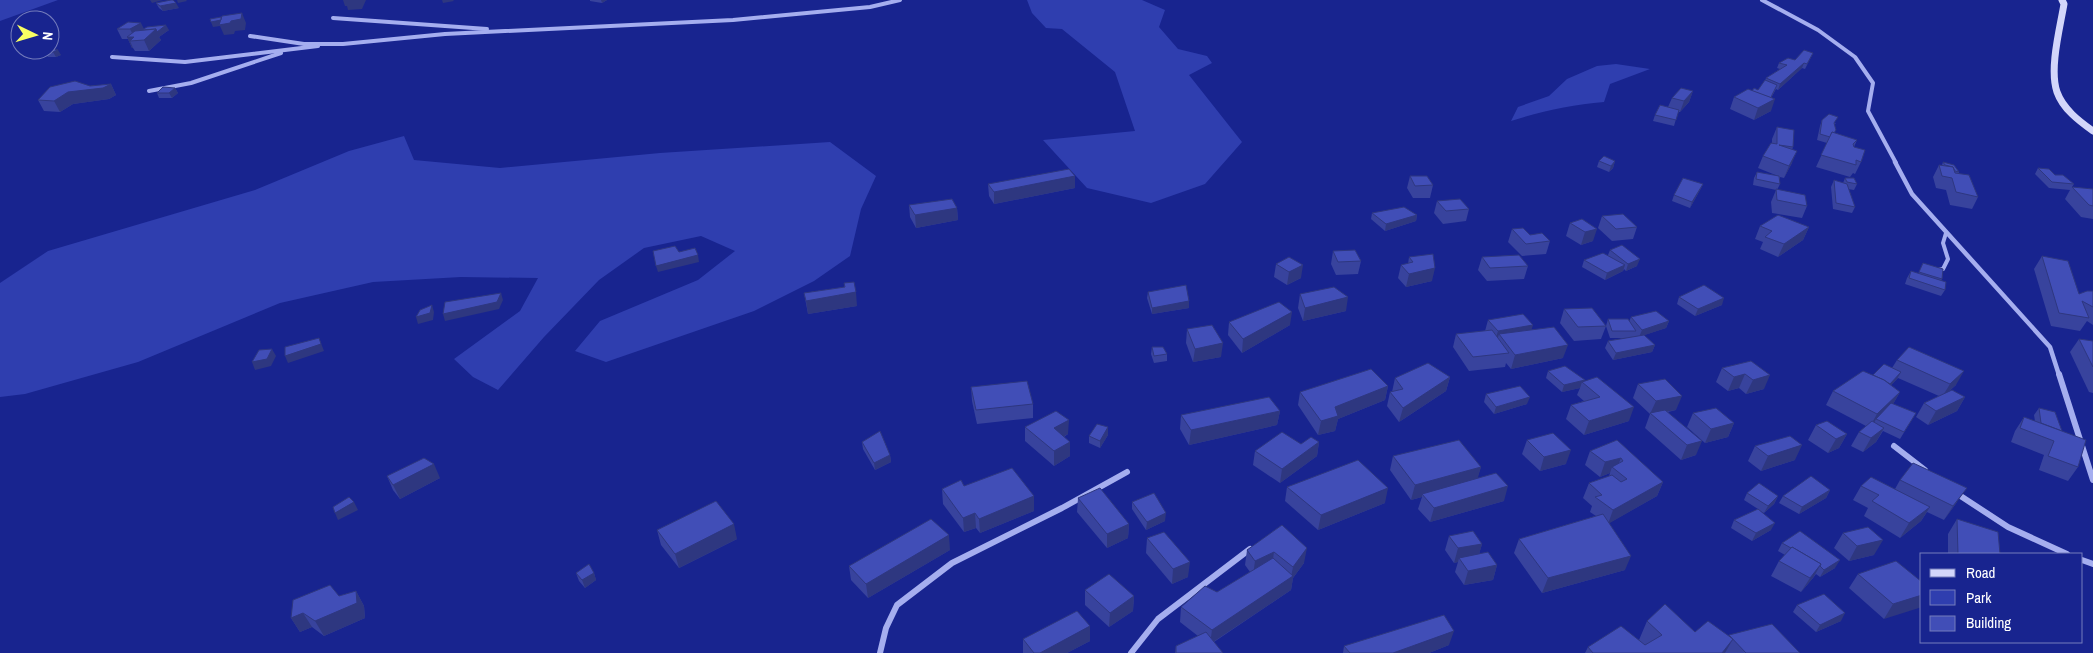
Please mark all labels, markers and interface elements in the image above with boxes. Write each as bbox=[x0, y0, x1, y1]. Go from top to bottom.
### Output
north arrow bbox=[10, 10, 60, 60]
text: N bbox=[39, 31, 57, 41]
legend bbox=[1920, 553, 2083, 643]
text: Road bbox=[1966, 562, 1995, 583]
text: Park bbox=[1966, 587, 1992, 608]
text: Building bbox=[1966, 612, 2011, 633]

